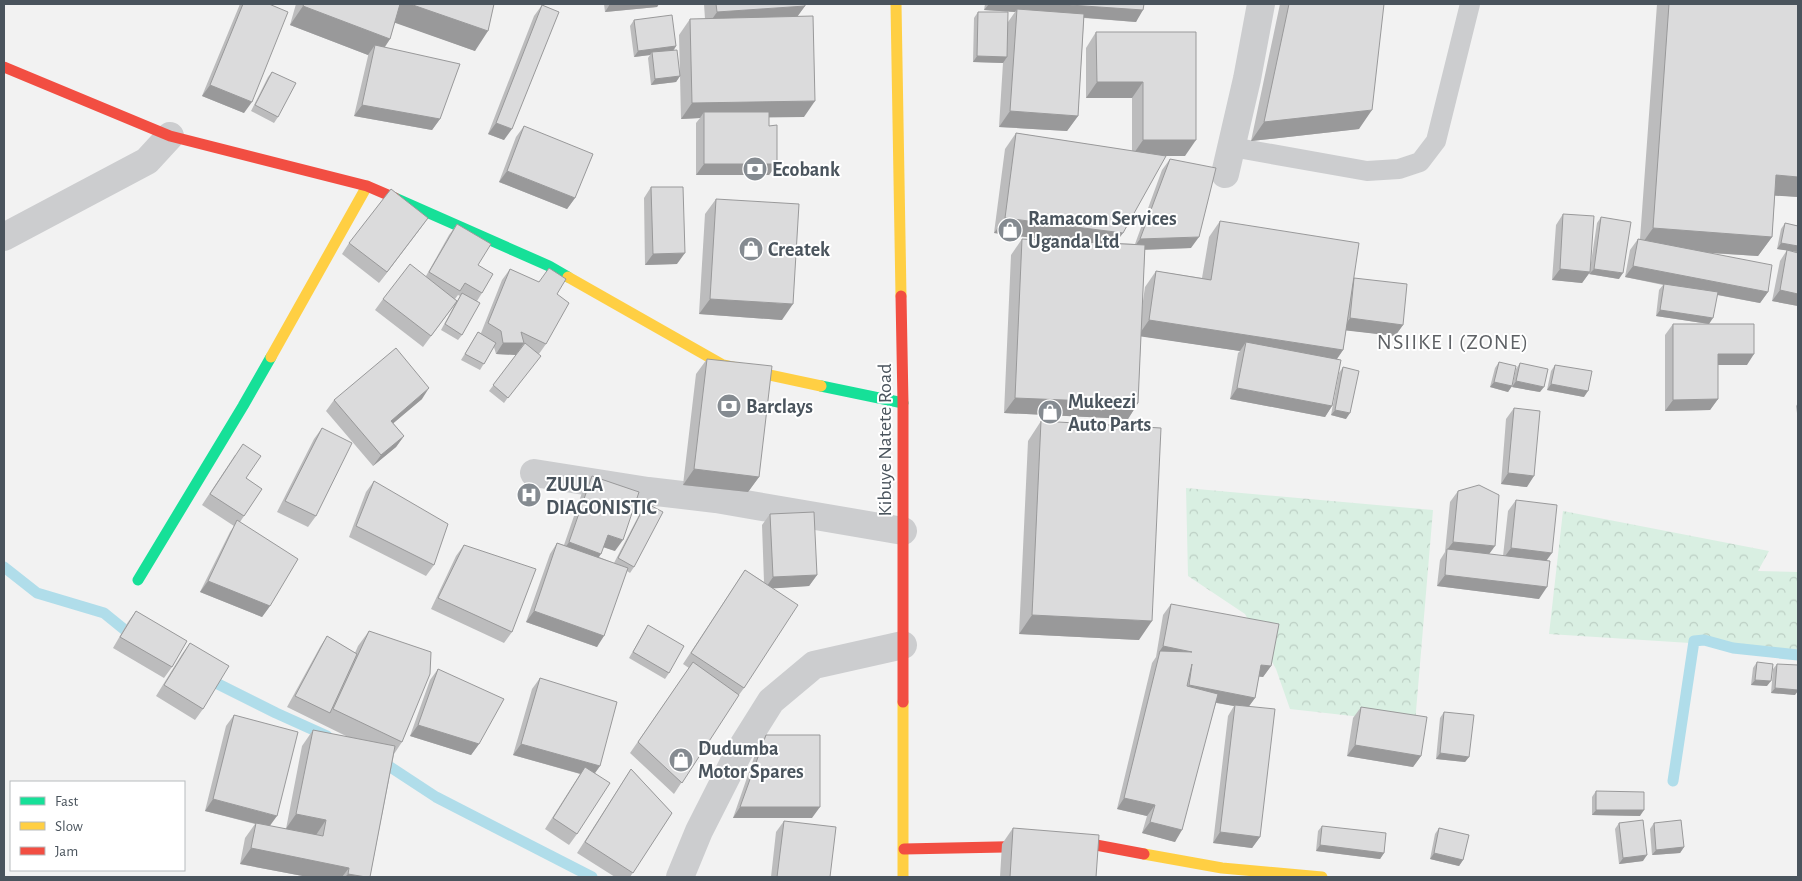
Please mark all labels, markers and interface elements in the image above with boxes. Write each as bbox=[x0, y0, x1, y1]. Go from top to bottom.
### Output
bank icon: Ecobank bbox=[742, 156, 768, 182]
place label: Ecobank bbox=[772, 160, 840, 180]
place label: Ramacom Services Uganda Ltd bbox=[1028, 209, 1177, 252]
shop icon: Ramacom Services Uganda Ltd bbox=[997, 217, 1023, 243]
shop icon: Createk bbox=[738, 236, 764, 262]
place label: Createk bbox=[768, 240, 830, 260]
district label: NSIIKE I (ZONE) bbox=[1377, 331, 1529, 353]
street label: Kibuye Natete Road bbox=[875, 364, 895, 517]
place label: Mukeezi Auto Parts bbox=[1068, 392, 1151, 435]
bank icon: Barclays bbox=[716, 393, 742, 419]
place label: Barclays bbox=[746, 397, 813, 417]
shop icon: Mukeezi Auto Parts bbox=[1037, 399, 1063, 425]
place label: ZUULA DIAGONISTIC bbox=[546, 475, 657, 518]
hospital icon: ZUULA DIAGONISTIC bbox=[516, 482, 542, 508]
place label: Dudumba Motor Spares bbox=[698, 739, 804, 782]
shop icon: Dudumba Motor Spares bbox=[668, 747, 694, 773]
legend bbox=[10, 781, 185, 871]
text: Fast bbox=[55, 794, 79, 809]
text: Slow bbox=[55, 819, 83, 834]
text: Jam bbox=[55, 844, 78, 859]

